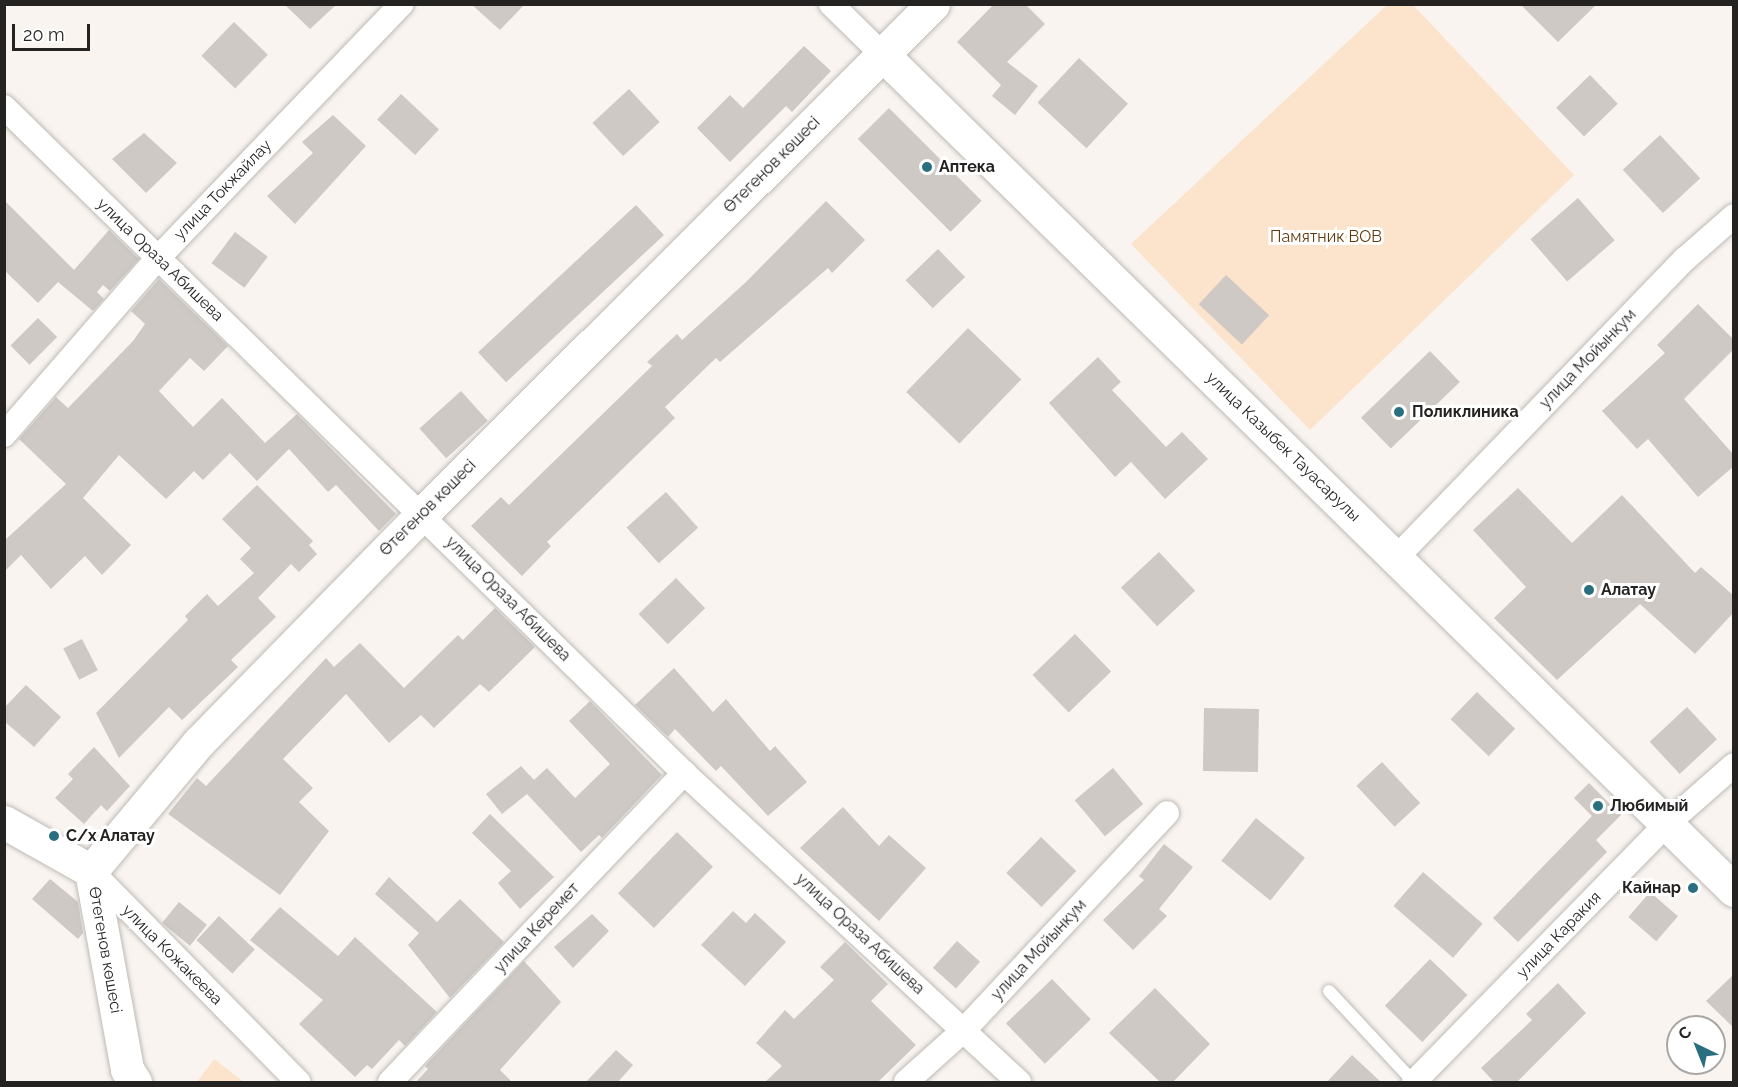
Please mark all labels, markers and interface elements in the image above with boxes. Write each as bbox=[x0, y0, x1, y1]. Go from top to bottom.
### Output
scale bar bbox=[15, 12, 93, 50]
text: 20 m bbox=[23, 24, 65, 45]
street label: Өтегенов көшесі bbox=[720, 113, 824, 217]
street label: улица Токжайлау bbox=[170, 136, 276, 244]
place label: Аптека bbox=[939, 157, 995, 177]
marker: Аптека bbox=[920, 160, 934, 174]
street label: улица Ораза Абишева bbox=[92, 194, 228, 326]
park label: Памятник ВОВ bbox=[1270, 227, 1382, 247]
street label: улица Мойынкум bbox=[1536, 305, 1640, 413]
street label: улица Казыбек Тауасарулы bbox=[1202, 368, 1364, 526]
place label: Поликлиника bbox=[1412, 402, 1519, 422]
marker: Поликлиника bbox=[1390, 403, 1408, 421]
street label: Өтегенов көшесі bbox=[376, 456, 480, 560]
street label: улица Ораза Абишева bbox=[441, 532, 575, 666]
place label: Алатау bbox=[1601, 580, 1656, 600]
marker: Алатау bbox=[1582, 583, 1596, 597]
place label: Любимый bbox=[1610, 796, 1688, 816]
marker: Любимый bbox=[1591, 799, 1605, 813]
place label: С/х Алатау bbox=[66, 826, 155, 846]
marker: С/х Алатау bbox=[47, 829, 61, 843]
street label: улица Ораза Абишева bbox=[792, 869, 928, 999]
place label: Кайнар bbox=[1622, 878, 1681, 898]
street label: улица Керемет bbox=[490, 879, 584, 977]
marker: Кайнар bbox=[1686, 881, 1700, 895]
street label: Өтегенов көшесі bbox=[84, 885, 126, 1015]
street label: улица Каракия bbox=[1513, 888, 1605, 982]
street label: улица Мойынкум bbox=[987, 896, 1091, 1004]
street label: улица Кожакеева bbox=[118, 901, 226, 1009]
north arrow bbox=[1666, 1015, 1726, 1075]
text: С bbox=[1674, 1022, 1695, 1044]

